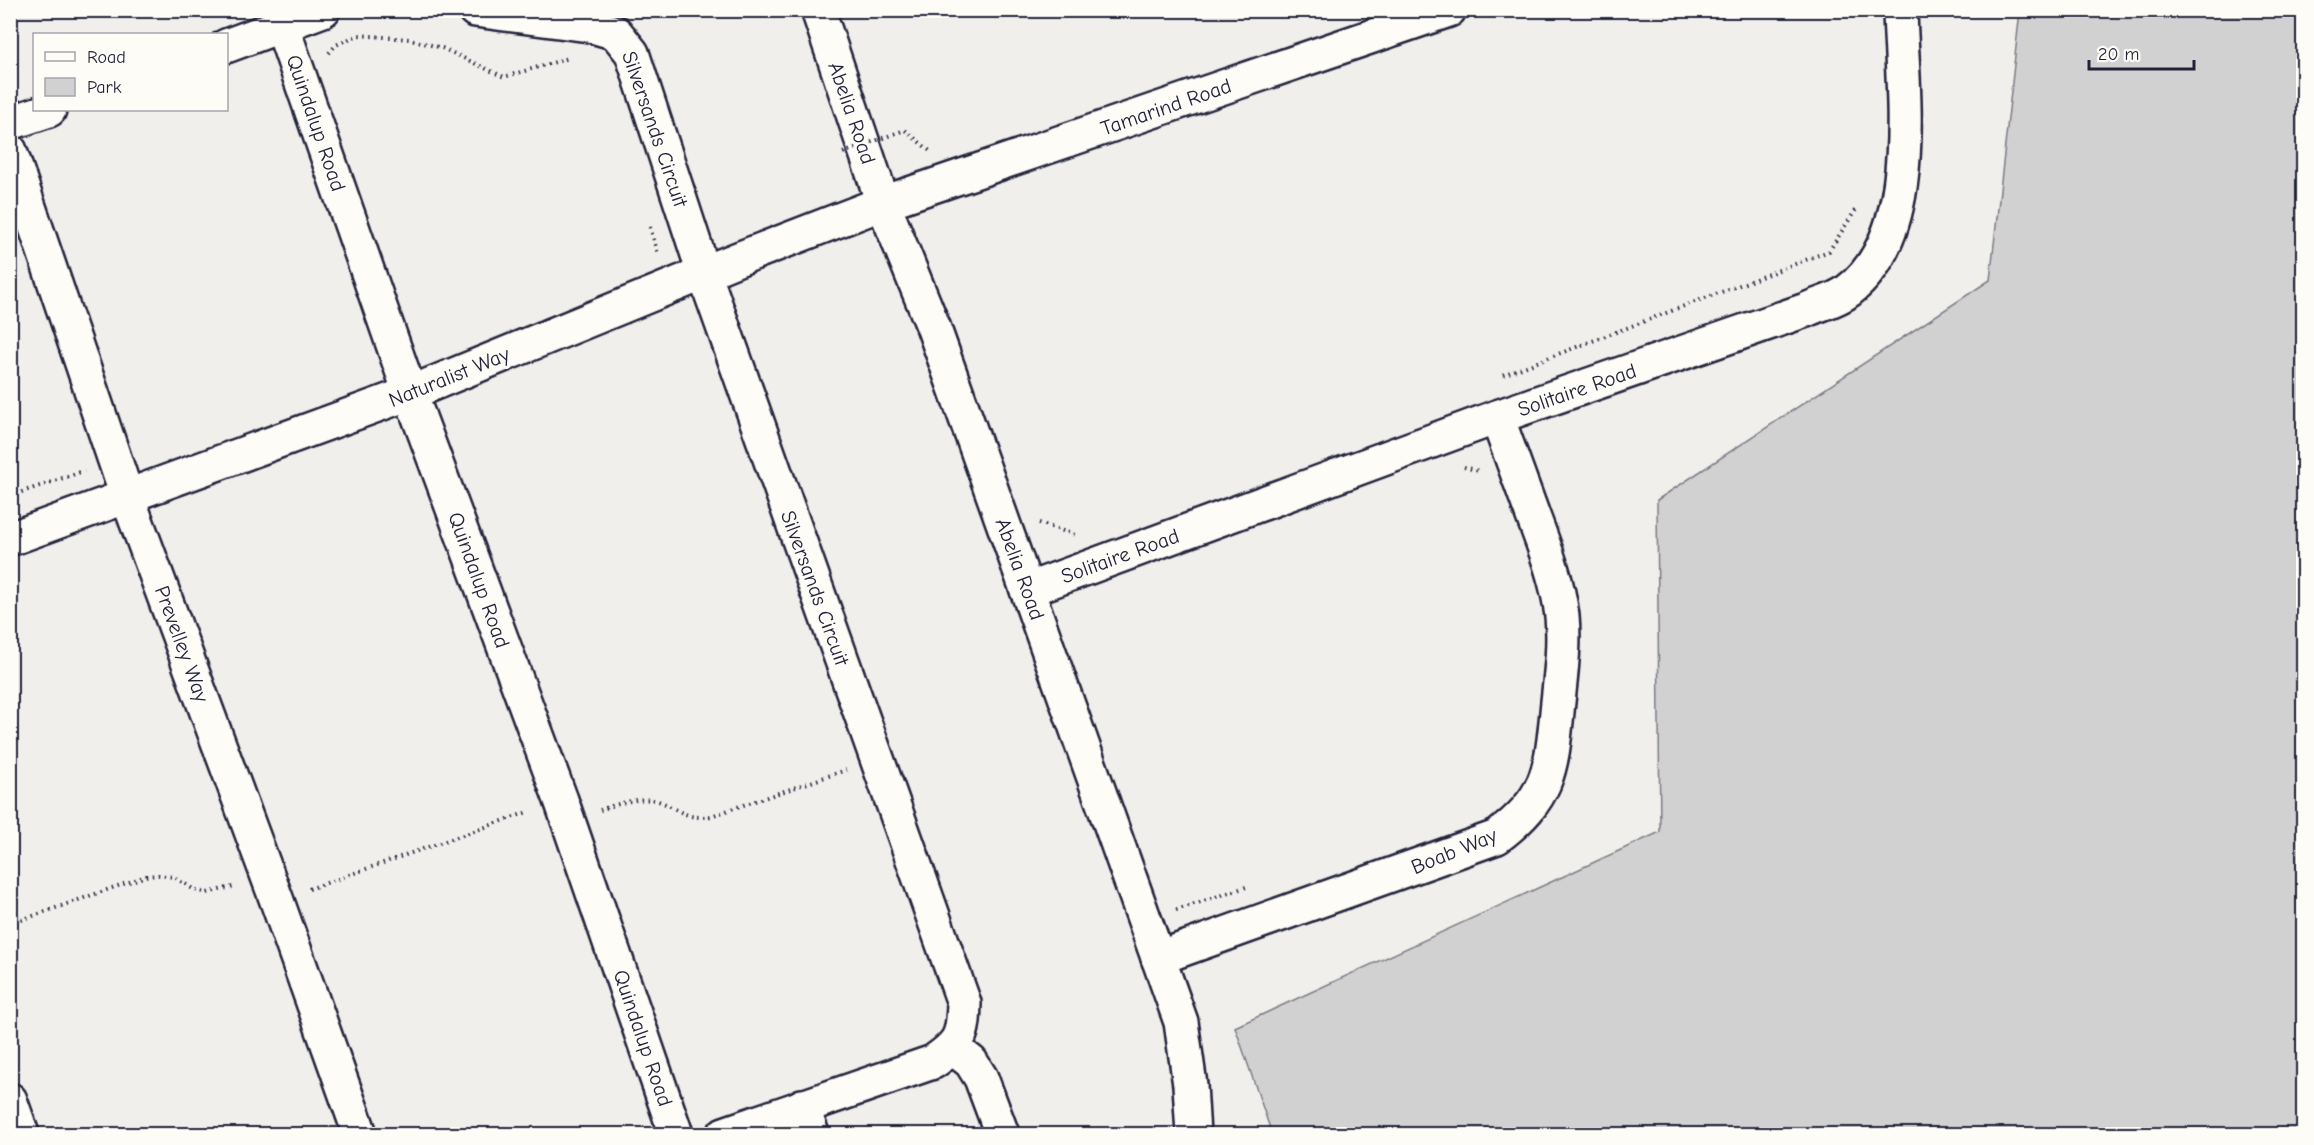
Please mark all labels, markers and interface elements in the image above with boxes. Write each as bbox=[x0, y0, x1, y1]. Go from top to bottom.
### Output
legend bbox=[33, 33, 228, 111]
scale bar bbox=[2089, 33, 2194, 71]
text: 20 m bbox=[2098, 44, 2139, 65]
text: Road bbox=[87, 47, 126, 68]
street label: Silversands Circuit bbox=[617, 48, 693, 211]
street label: Quindalup Road bbox=[281, 52, 351, 194]
street label: Abelia Road bbox=[823, 59, 881, 167]
street label: Tamarind Road bbox=[1098, 73, 1234, 141]
text: Park bbox=[87, 77, 122, 98]
street label: Naturalist Way bbox=[385, 342, 514, 412]
street label: Solitaire Road bbox=[1515, 358, 1639, 422]
street label: Silversands Circuit bbox=[776, 507, 855, 670]
street label: Quindalup Road bbox=[443, 509, 515, 651]
street label: Abelia Road bbox=[991, 515, 1049, 623]
street label: Solitaire Road bbox=[1058, 524, 1182, 588]
street label: Prevelley Way bbox=[150, 582, 214, 706]
street label: Boab Way bbox=[1408, 823, 1501, 879]
street label: Quindalup Road bbox=[608, 967, 678, 1109]

